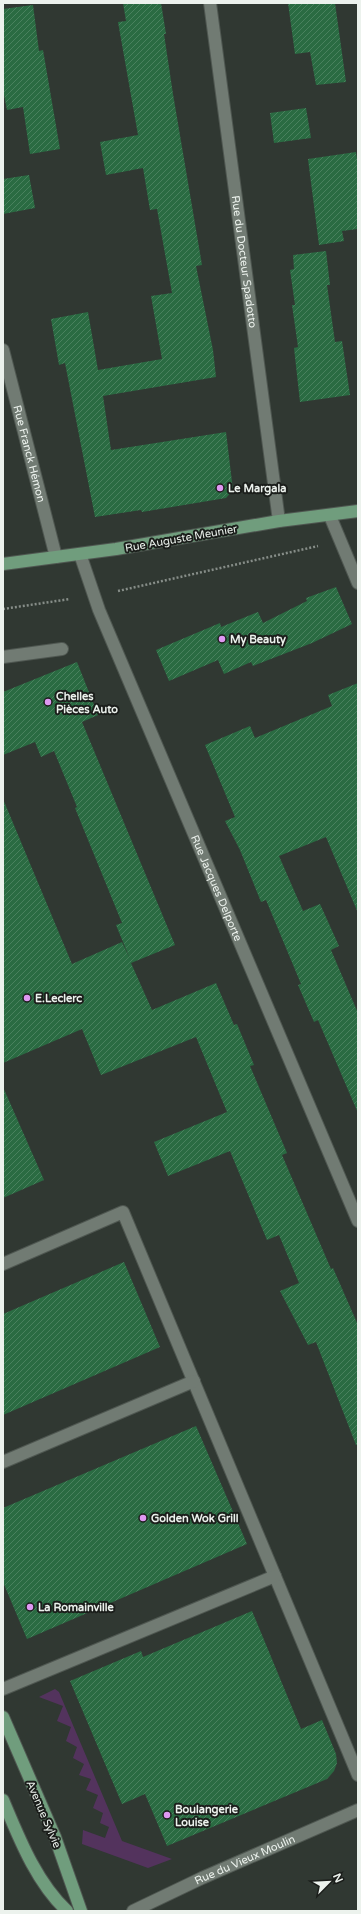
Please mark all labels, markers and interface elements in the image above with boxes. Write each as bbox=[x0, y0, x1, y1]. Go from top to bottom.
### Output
street label: Rue du Docteur Spadotto bbox=[229, 195, 259, 329]
street label: Rue Franck Hémon bbox=[10, 404, 48, 504]
place label: Le Margala bbox=[228, 482, 286, 496]
marker: Le Margala bbox=[215, 483, 225, 493]
street label: Rue Auguste Meunier bbox=[124, 522, 239, 555]
place label: My Beauty bbox=[230, 633, 286, 647]
marker: My Beauty bbox=[217, 634, 227, 644]
place label: Chelles Pièces Auto bbox=[56, 690, 118, 716]
marker: Chelles Pièces Auto bbox=[43, 697, 53, 707]
street label: Rue Jacques Delporte bbox=[188, 833, 245, 943]
place label: E.Leclerc bbox=[35, 992, 82, 1005]
marker: E.Leclerc bbox=[22, 993, 32, 1003]
place label: Golden Wok Grill bbox=[151, 1512, 239, 1525]
marker: Golden Wok Grill bbox=[138, 1513, 148, 1523]
place label: La Romainville bbox=[38, 1601, 115, 1614]
marker: La Romainville bbox=[25, 1602, 35, 1612]
street label: Avenue Sylvie bbox=[23, 1778, 64, 1850]
place label: Boulangerie Louise bbox=[175, 1803, 239, 1829]
marker: Boulangerie Louise bbox=[162, 1810, 172, 1820]
street label: Rue du Vieux Moulin bbox=[193, 1832, 297, 1888]
north arrow bbox=[309, 1862, 349, 1902]
text: N bbox=[330, 1871, 345, 1885]

